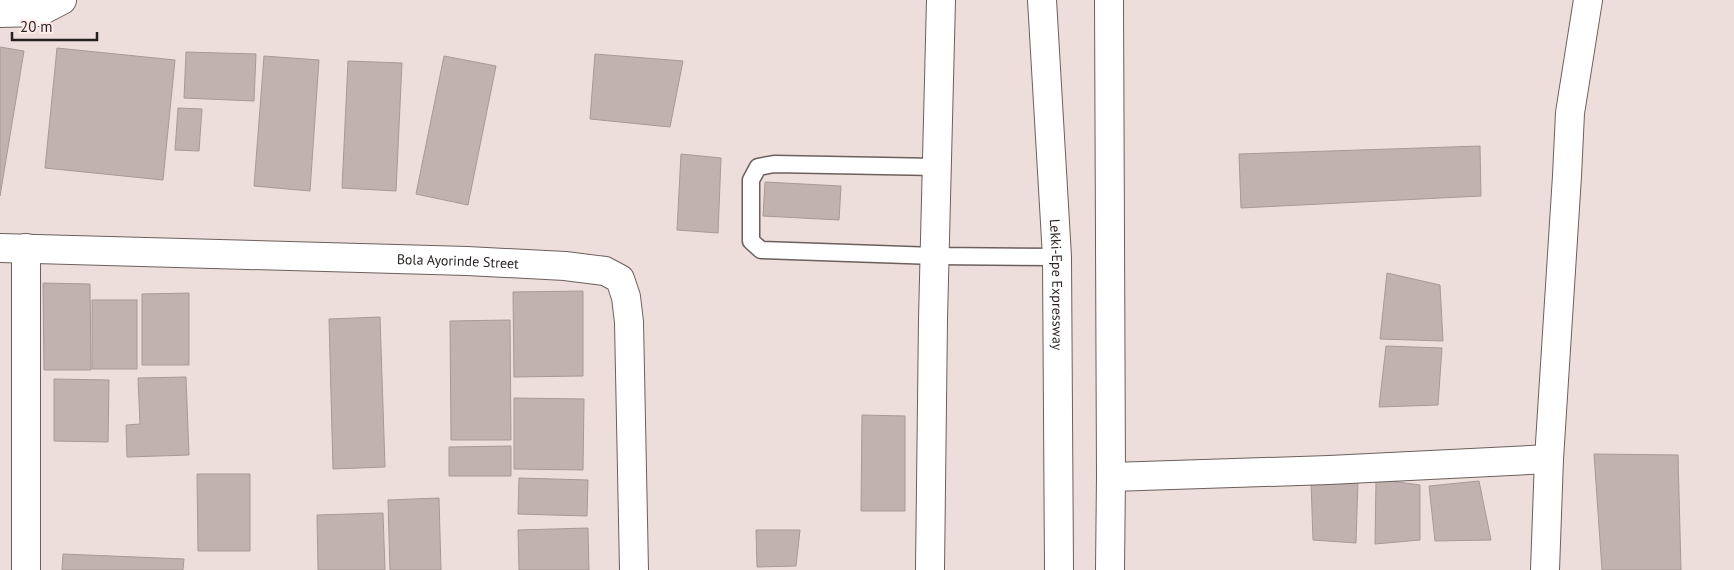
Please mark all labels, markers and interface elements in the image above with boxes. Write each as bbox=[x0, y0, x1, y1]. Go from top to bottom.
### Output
scale bar bbox=[12, 10, 98, 42]
text: 20 m bbox=[20, 17, 53, 36]
street label: Lekki-Epe Expressway bbox=[1046, 218, 1067, 351]
street label: Bola Ayorinde Street bbox=[397, 250, 519, 273]

